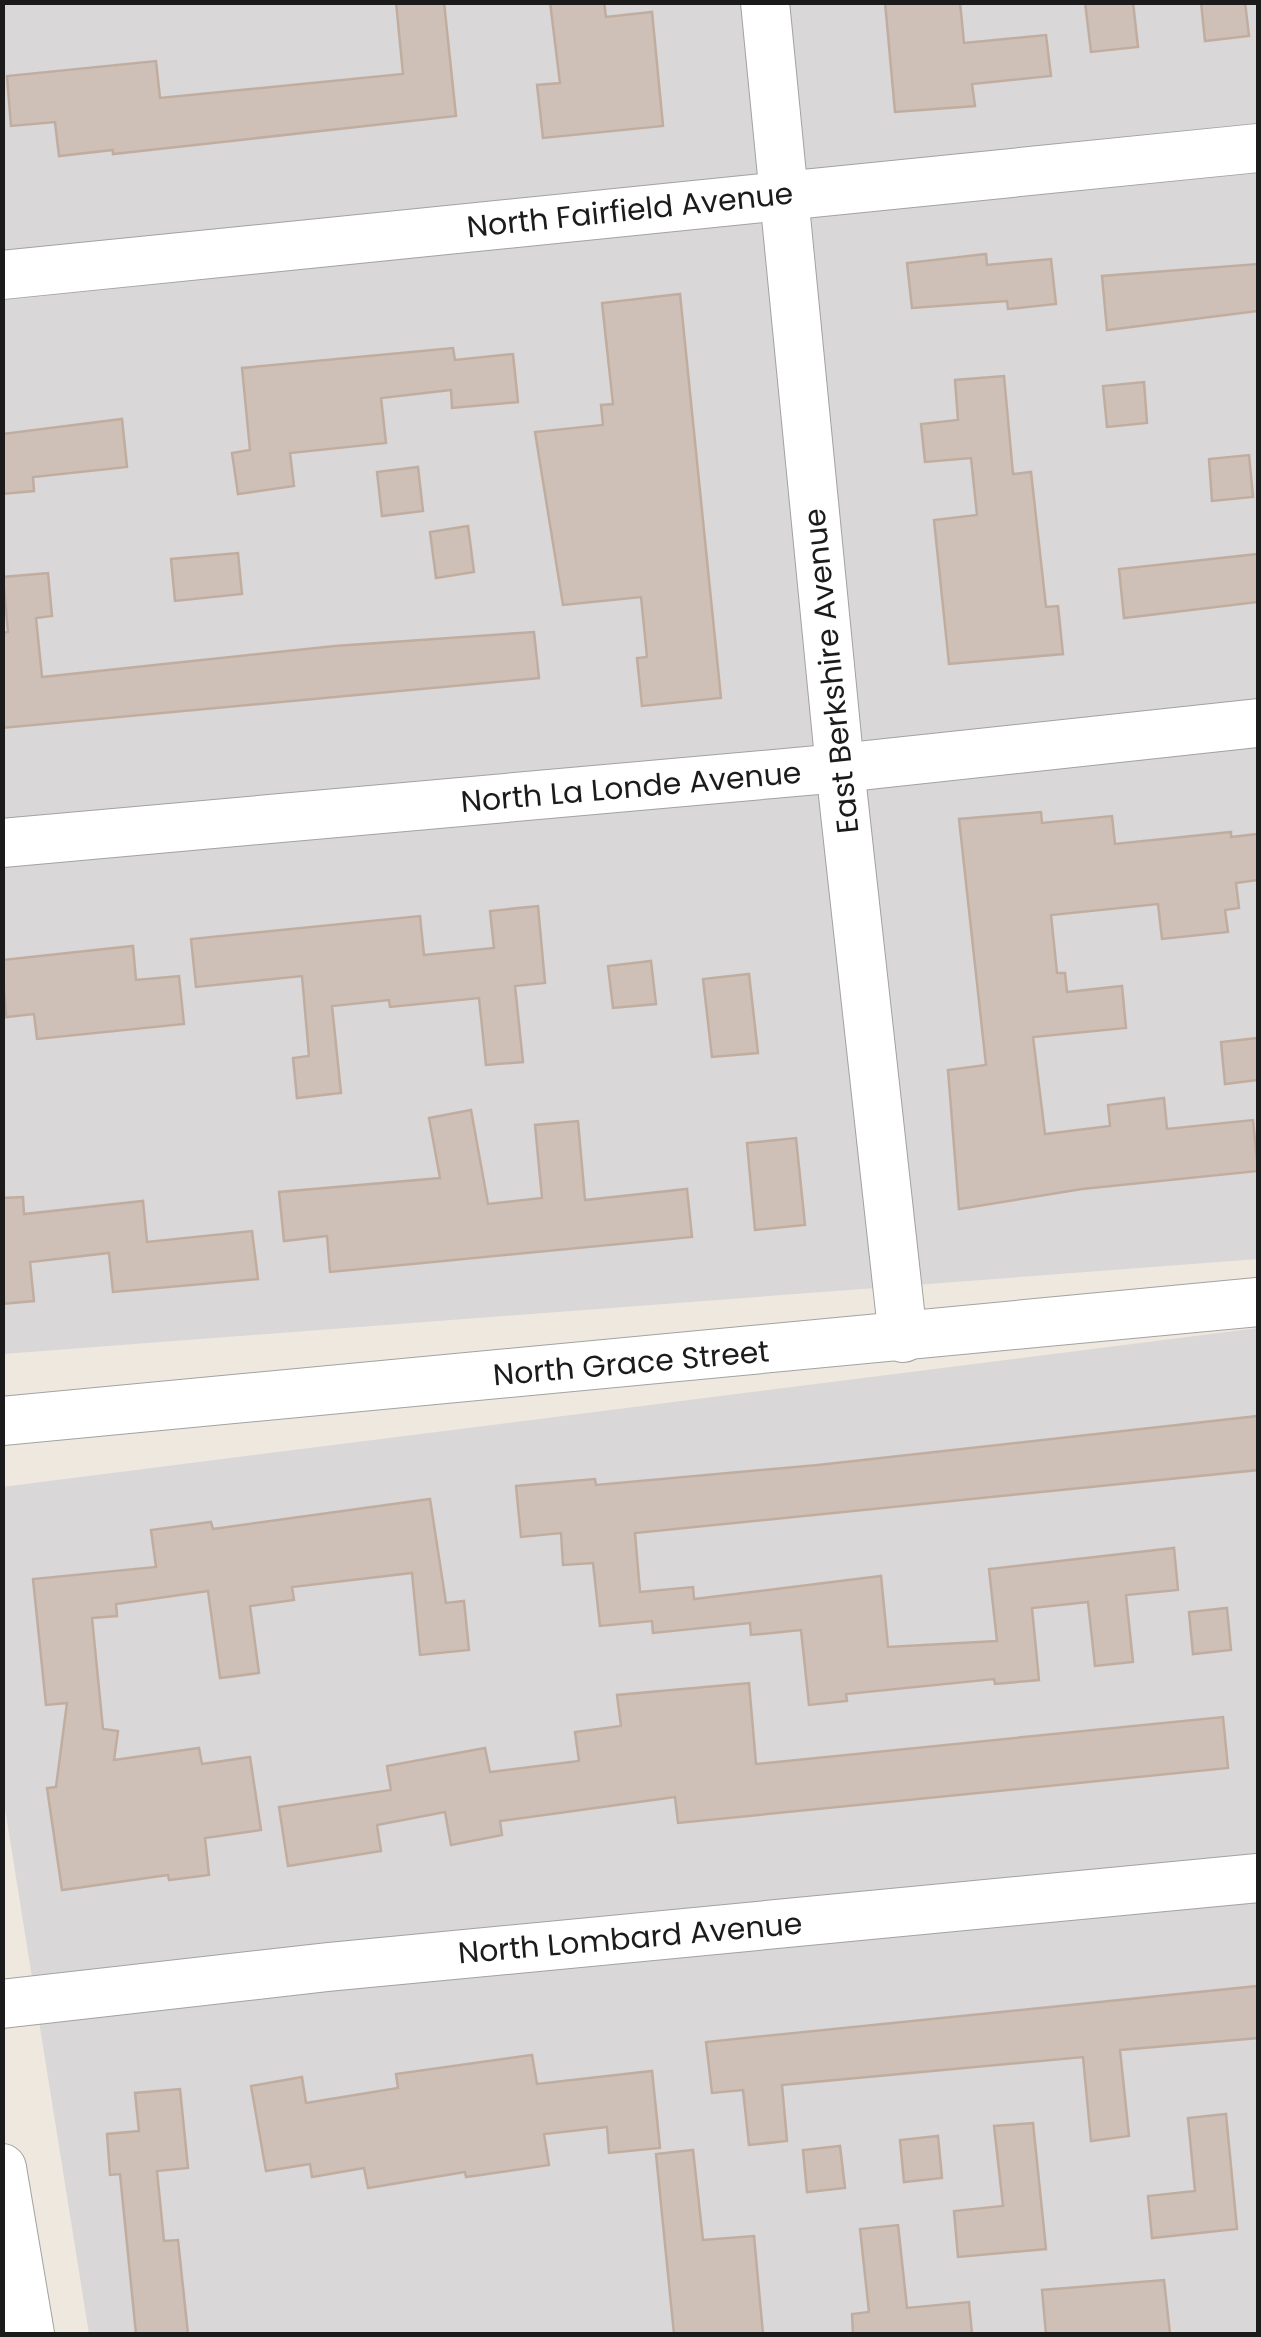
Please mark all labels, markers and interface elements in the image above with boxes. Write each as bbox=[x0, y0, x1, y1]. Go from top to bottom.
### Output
street label: North Fairfield Avenue bbox=[465, 171, 795, 249]
street label: East Berkshire Avenue bbox=[793, 506, 869, 836]
street label: North La Londe Avenue bbox=[459, 751, 803, 823]
street label: North Grace Street bbox=[491, 1330, 771, 1396]
street label: North Lombard Avenue bbox=[456, 1902, 804, 1974]

